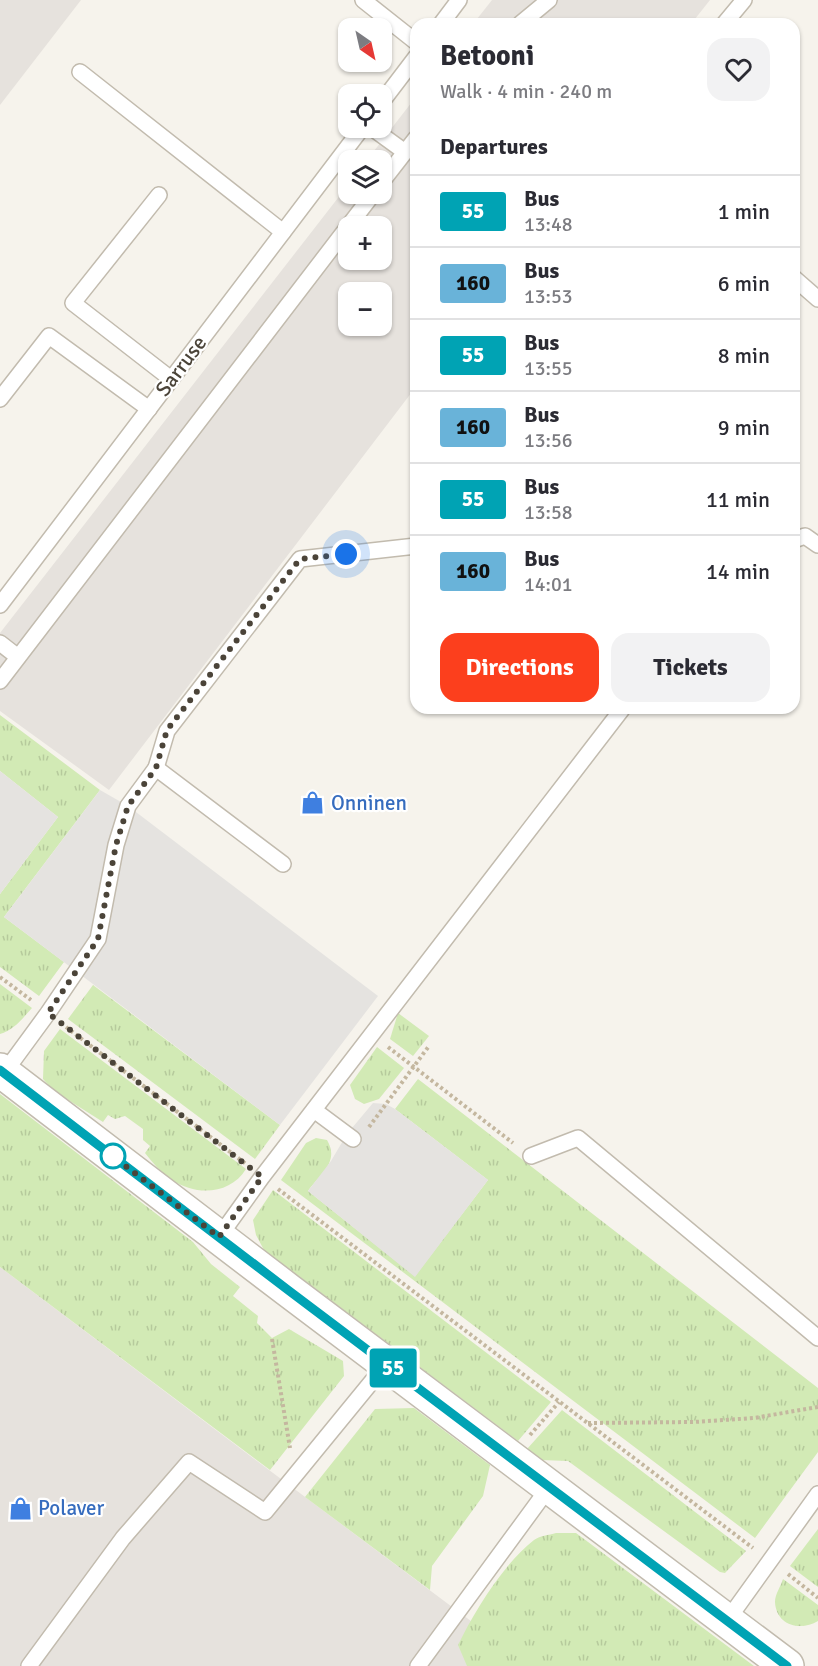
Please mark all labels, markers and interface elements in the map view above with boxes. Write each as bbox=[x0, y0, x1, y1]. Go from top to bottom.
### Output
north arrow bbox=[338, 18, 392, 72]
map controls bbox=[338, 18, 392, 336]
button: heart bbox=[707, 38, 770, 101]
text: Betooni bbox=[440, 39, 534, 73]
text: Walk · 4 min · 240 m bbox=[440, 79, 612, 104]
button: locate bbox=[338, 84, 392, 138]
text: Departures bbox=[440, 133, 548, 160]
button: layers bbox=[338, 150, 392, 204]
text: Bus bbox=[524, 185, 559, 212]
text: 55 bbox=[462, 198, 484, 224]
text: 1 min bbox=[718, 198, 770, 225]
text: 13:48 bbox=[524, 212, 573, 237]
button: + bbox=[338, 216, 392, 270]
text: Bus bbox=[524, 257, 559, 284]
text: 160 bbox=[456, 270, 490, 296]
text: 6 min bbox=[718, 270, 770, 297]
button: − bbox=[338, 282, 392, 336]
text: 13:53 bbox=[524, 284, 573, 309]
text: Bus bbox=[524, 329, 559, 356]
street label: Sarruse bbox=[150, 331, 212, 401]
text: 55 bbox=[462, 342, 484, 368]
text: 8 min bbox=[718, 342, 770, 369]
text: 13:55 bbox=[524, 356, 573, 381]
text: Bus bbox=[524, 401, 559, 428]
text: 160 bbox=[456, 414, 490, 440]
text: 9 min bbox=[718, 414, 770, 441]
text: 13:56 bbox=[524, 428, 573, 453]
text: Bus bbox=[524, 473, 559, 500]
text: 55 bbox=[462, 486, 484, 512]
text: 11 min bbox=[706, 486, 770, 513]
text: 13:58 bbox=[524, 500, 573, 525]
your location bbox=[331, 539, 361, 569]
text: Bus bbox=[524, 545, 559, 572]
text: 160 bbox=[456, 558, 490, 584]
text: 14 min bbox=[706, 558, 770, 585]
text: 14:01 bbox=[524, 572, 573, 597]
button: Directions bbox=[440, 633, 599, 702]
button: Tickets bbox=[611, 633, 770, 702]
shop icon: Onninen bbox=[300, 790, 326, 816]
place label: Onninen bbox=[331, 790, 407, 816]
unlabelled marker bbox=[100, 1143, 126, 1169]
line badge: 55 bbox=[366, 1348, 420, 1388]
text: 55 bbox=[382, 1355, 404, 1381]
shop icon: Polaver bbox=[7, 1495, 33, 1521]
place label: Polaver bbox=[38, 1495, 105, 1521]

